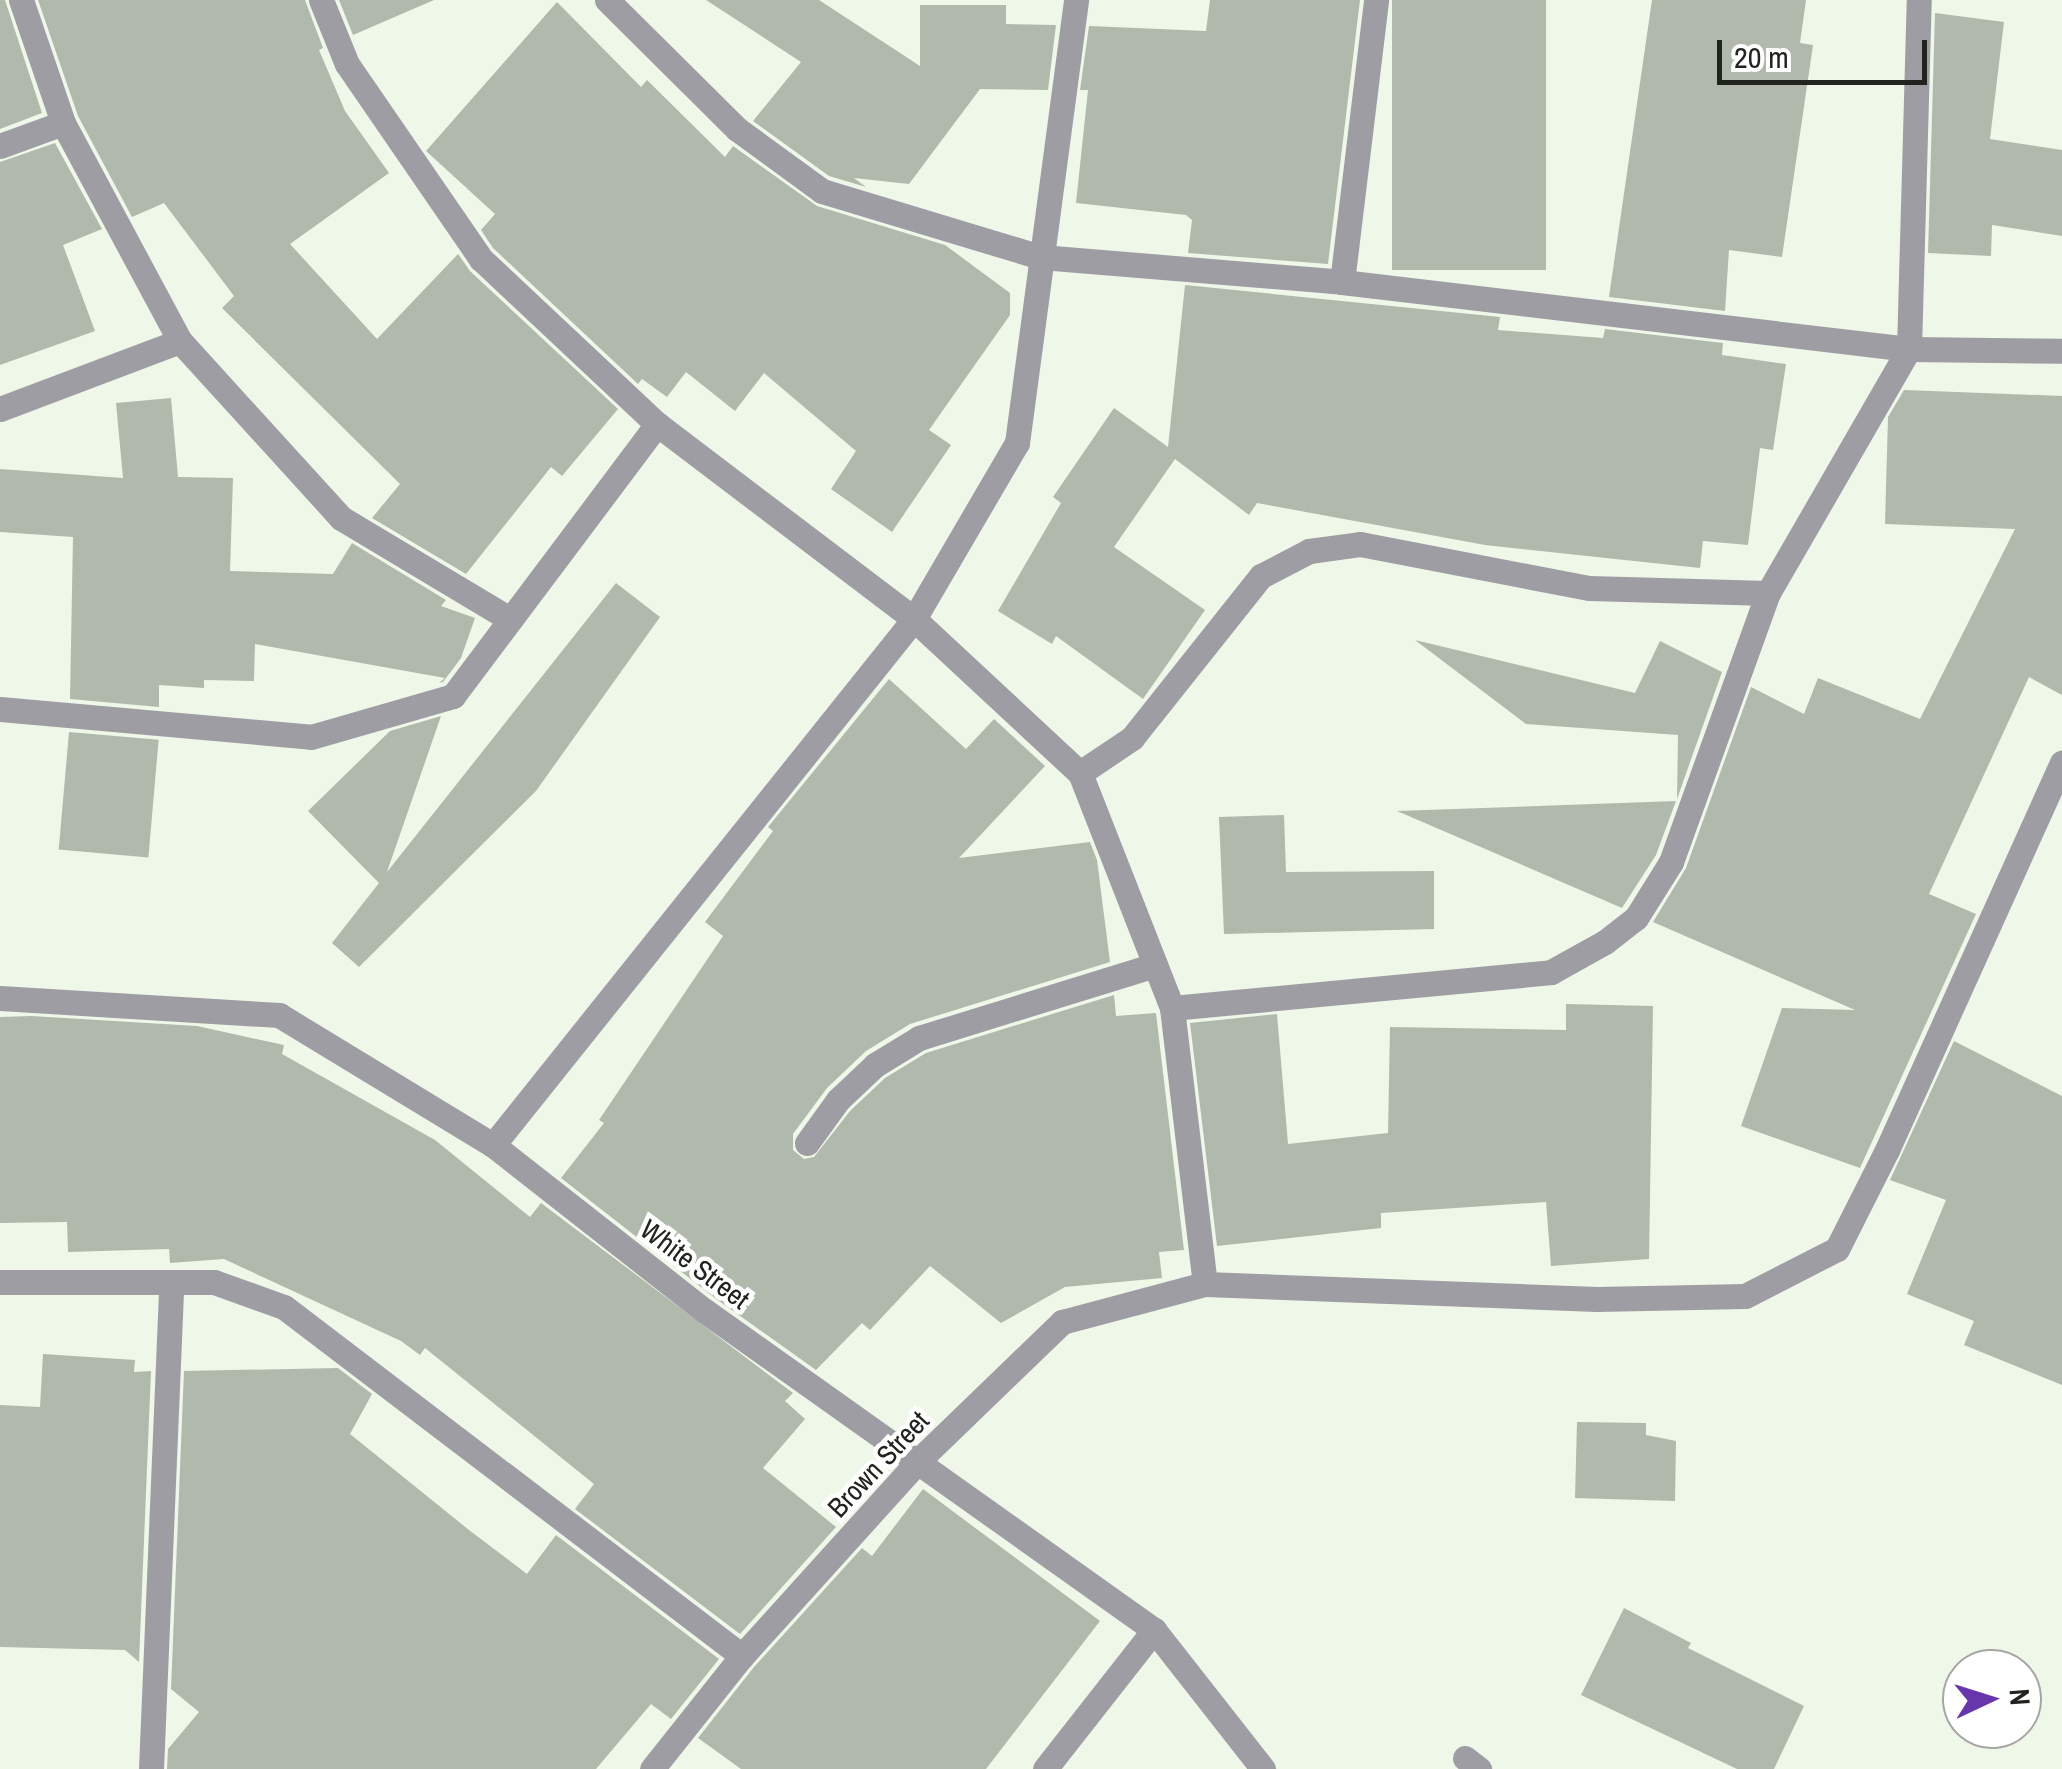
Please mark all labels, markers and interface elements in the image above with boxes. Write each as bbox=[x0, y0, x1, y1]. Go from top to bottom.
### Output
scale bar bbox=[1722, 20, 1932, 82]
text: 20 m bbox=[1734, 37, 1789, 77]
street label: White Street bbox=[634, 1212, 756, 1316]
street label: Brown Street bbox=[820, 1404, 936, 1524]
north arrow bbox=[1942, 1649, 2042, 1749]
text: N bbox=[2000, 1687, 2039, 1707]

